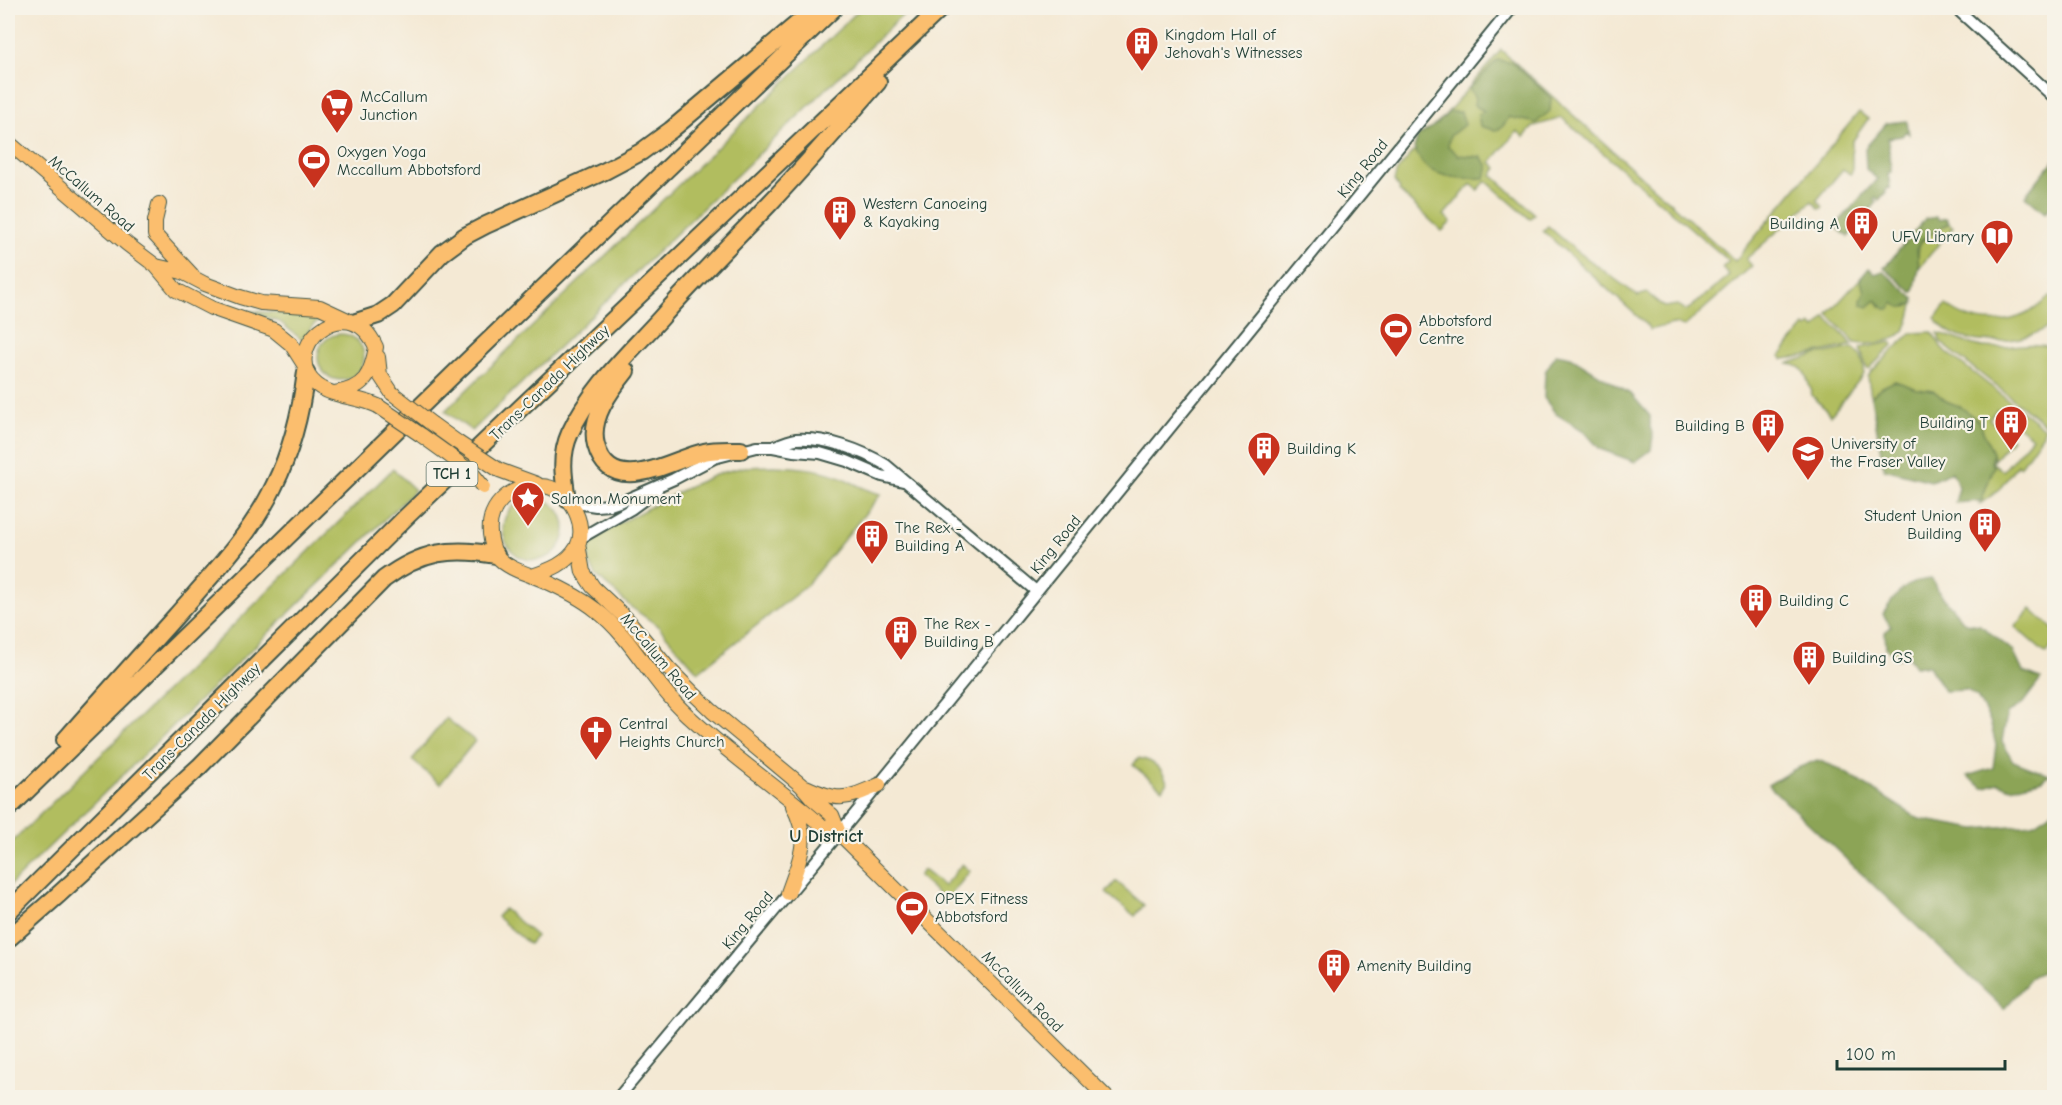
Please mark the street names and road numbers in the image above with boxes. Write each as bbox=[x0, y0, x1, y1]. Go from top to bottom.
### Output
street label: King Road bbox=[1334, 136, 1392, 201]
street label: McCallum Road bbox=[45, 152, 138, 236]
street label: Trans-Canada Highway bbox=[486, 321, 614, 444]
road number: TCH 1 bbox=[426, 462, 478, 486]
street label: King Road bbox=[1027, 512, 1085, 577]
street label: McCallum Road bbox=[617, 610, 700, 704]
street label: Trans-Canada Highway bbox=[139, 659, 265, 784]
street label: King Road bbox=[718, 888, 777, 953]
street label: McCallum Road bbox=[978, 947, 1067, 1036]

